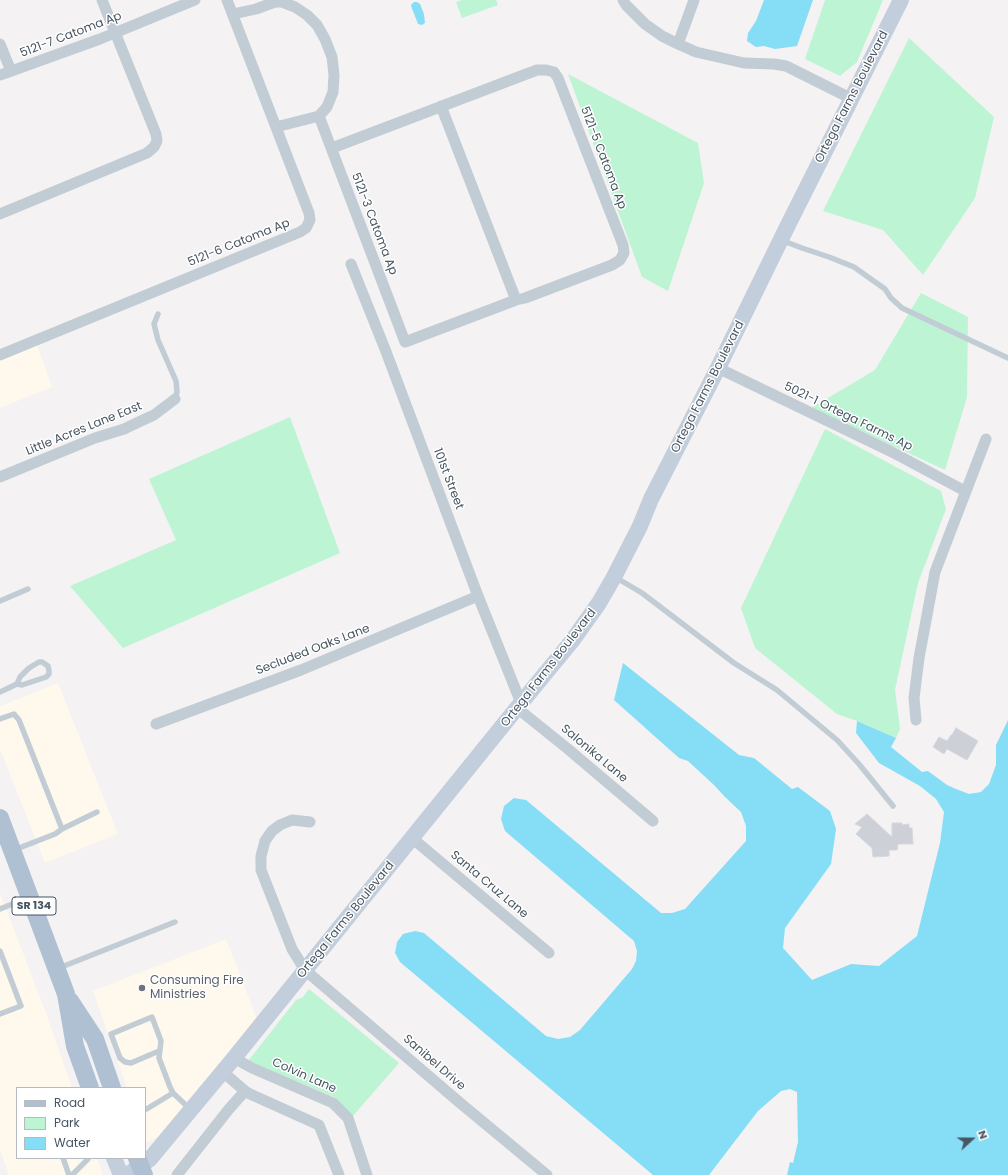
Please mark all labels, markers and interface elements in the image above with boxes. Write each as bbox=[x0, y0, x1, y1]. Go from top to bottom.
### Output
street label: 5121-7 Catoma Ap bbox=[18, 9, 124, 61]
street label: Ortega Farms Boulevard bbox=[812, 29, 892, 165]
street label: 5121-5 Catoma Ap bbox=[577, 105, 629, 211]
street label: 5121-3 Catoma Ap bbox=[348, 171, 400, 277]
street label: 5121-6 Catoma Ap bbox=[186, 216, 292, 270]
street label: Ortega Farms Boulevard bbox=[668, 319, 748, 455]
street label: 5021-1 Ortega Farms Ap bbox=[781, 380, 915, 454]
street label: Little Acres Lane East bbox=[24, 399, 144, 459]
street label: 101st Street bbox=[430, 446, 466, 512]
street label: Ortega Farms Boulevard bbox=[498, 606, 600, 730]
street label: Secluded Oaks Lane bbox=[254, 622, 372, 678]
street label: Salonika Lane bbox=[558, 722, 630, 786]
street label: Santa Cruz Lane bbox=[447, 848, 531, 922]
street label: Ortega Farms Boulevard bbox=[294, 859, 398, 981]
road number: SR 134 bbox=[12, 897, 56, 915]
place label: Consuming Fire Ministries bbox=[150, 974, 244, 1002]
marker: Consuming Fire Ministries bbox=[137, 983, 147, 993]
street label: Sanibel Drive bbox=[400, 1032, 468, 1094]
street label: Colvin Lane bbox=[270, 1055, 338, 1097]
legend bbox=[16, 1087, 146, 1159]
text: Road bbox=[54, 1094, 85, 1111]
text: Park bbox=[54, 1114, 80, 1131]
north arrow bbox=[952, 1119, 992, 1159]
text: N bbox=[974, 1128, 992, 1141]
text: Water bbox=[54, 1134, 90, 1151]

